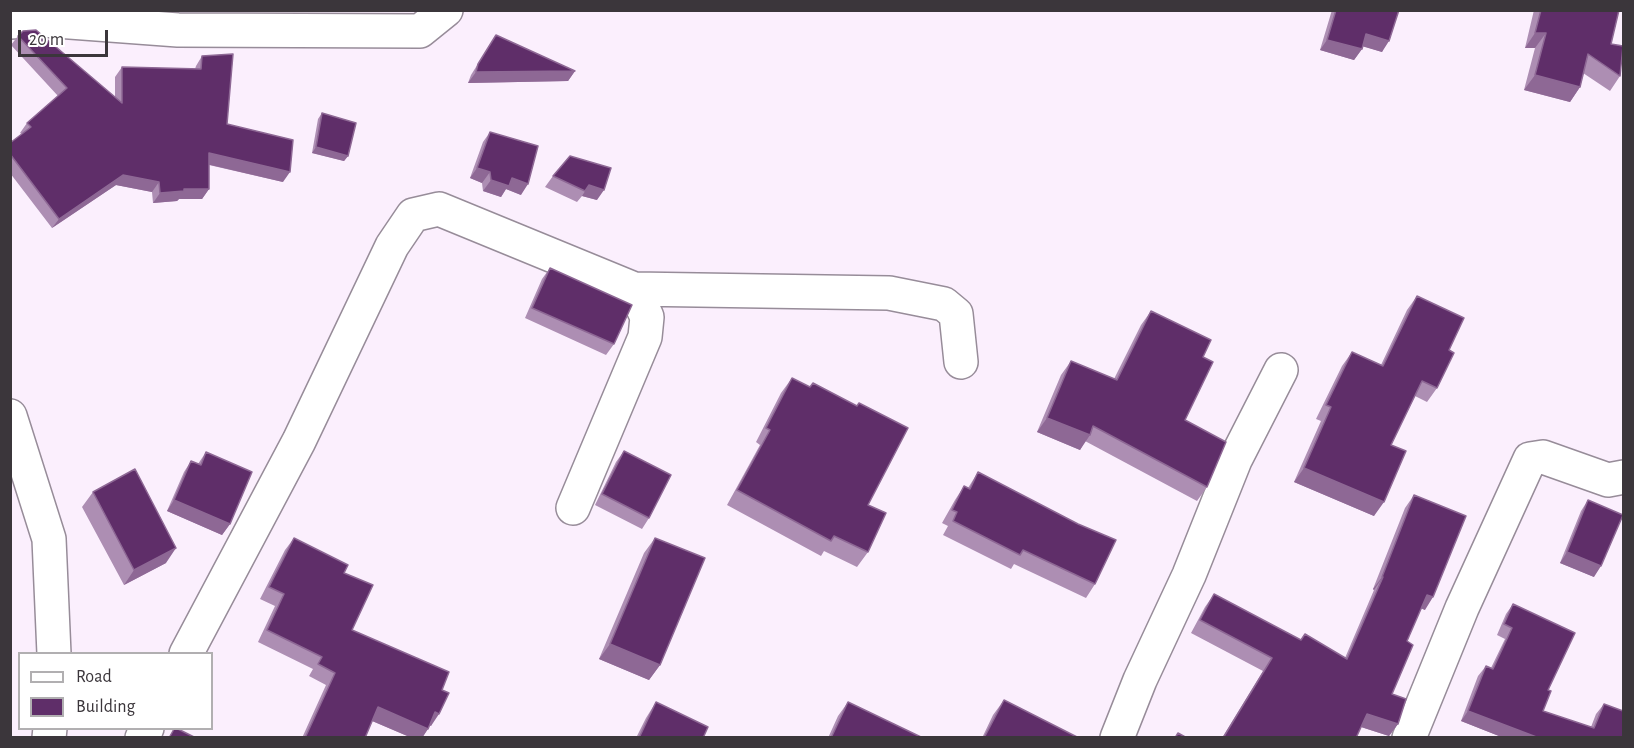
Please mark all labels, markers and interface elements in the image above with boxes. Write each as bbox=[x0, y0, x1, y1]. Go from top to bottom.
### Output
scale bar bbox=[21, 18, 111, 56]
text: 20 m bbox=[29, 31, 64, 49]
legend bbox=[18, 652, 213, 730]
text: Road bbox=[76, 668, 112, 686]
text: Building bbox=[76, 698, 135, 716]

